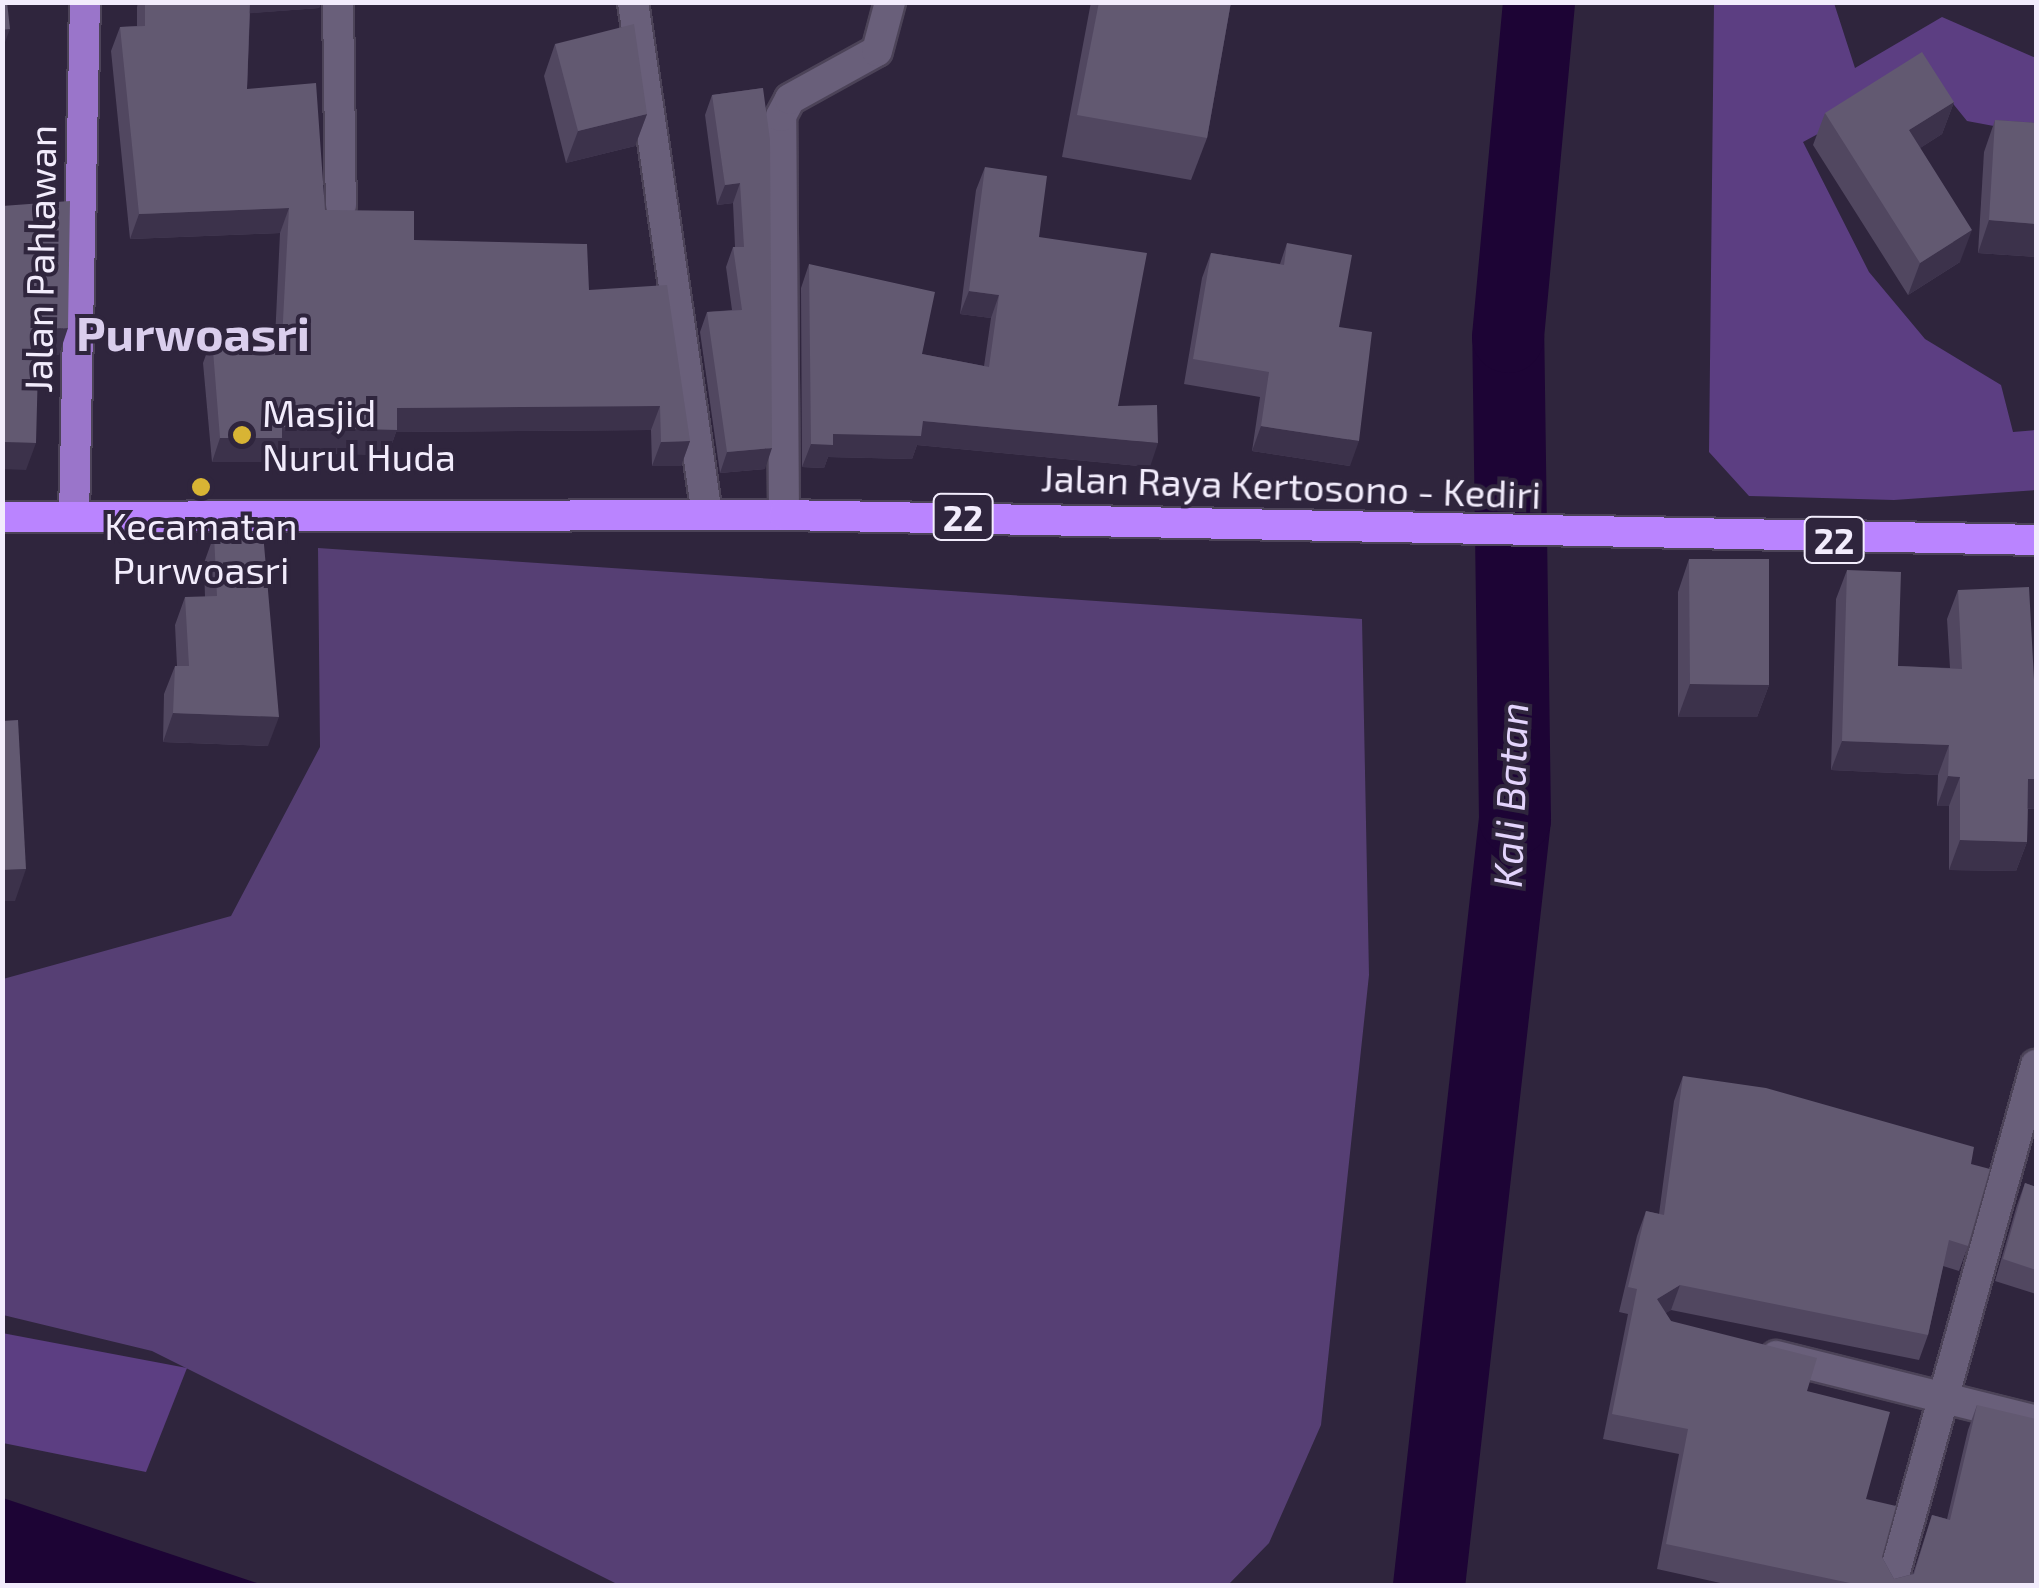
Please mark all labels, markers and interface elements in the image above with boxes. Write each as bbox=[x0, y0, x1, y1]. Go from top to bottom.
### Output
street label: Jalan Pahlawan bbox=[15, 125, 65, 393]
district label: Purwoasri bbox=[76, 304, 310, 362]
place label: Masjid Nurul Huda bbox=[262, 390, 457, 479]
marker: Masjid Nurul Huda bbox=[231, 424, 253, 446]
street label: Jalan Raya Kertosono - Kediri bbox=[1040, 454, 1542, 518]
marker: Kecamatan Purwoasri bbox=[190, 476, 212, 498]
road number: 22 bbox=[930, 487, 996, 547]
place label: Kecamatan Purwoasri bbox=[104, 503, 298, 592]
road number: 22 bbox=[1802, 510, 1866, 570]
water label: Kali Batan bbox=[1482, 702, 1536, 888]

